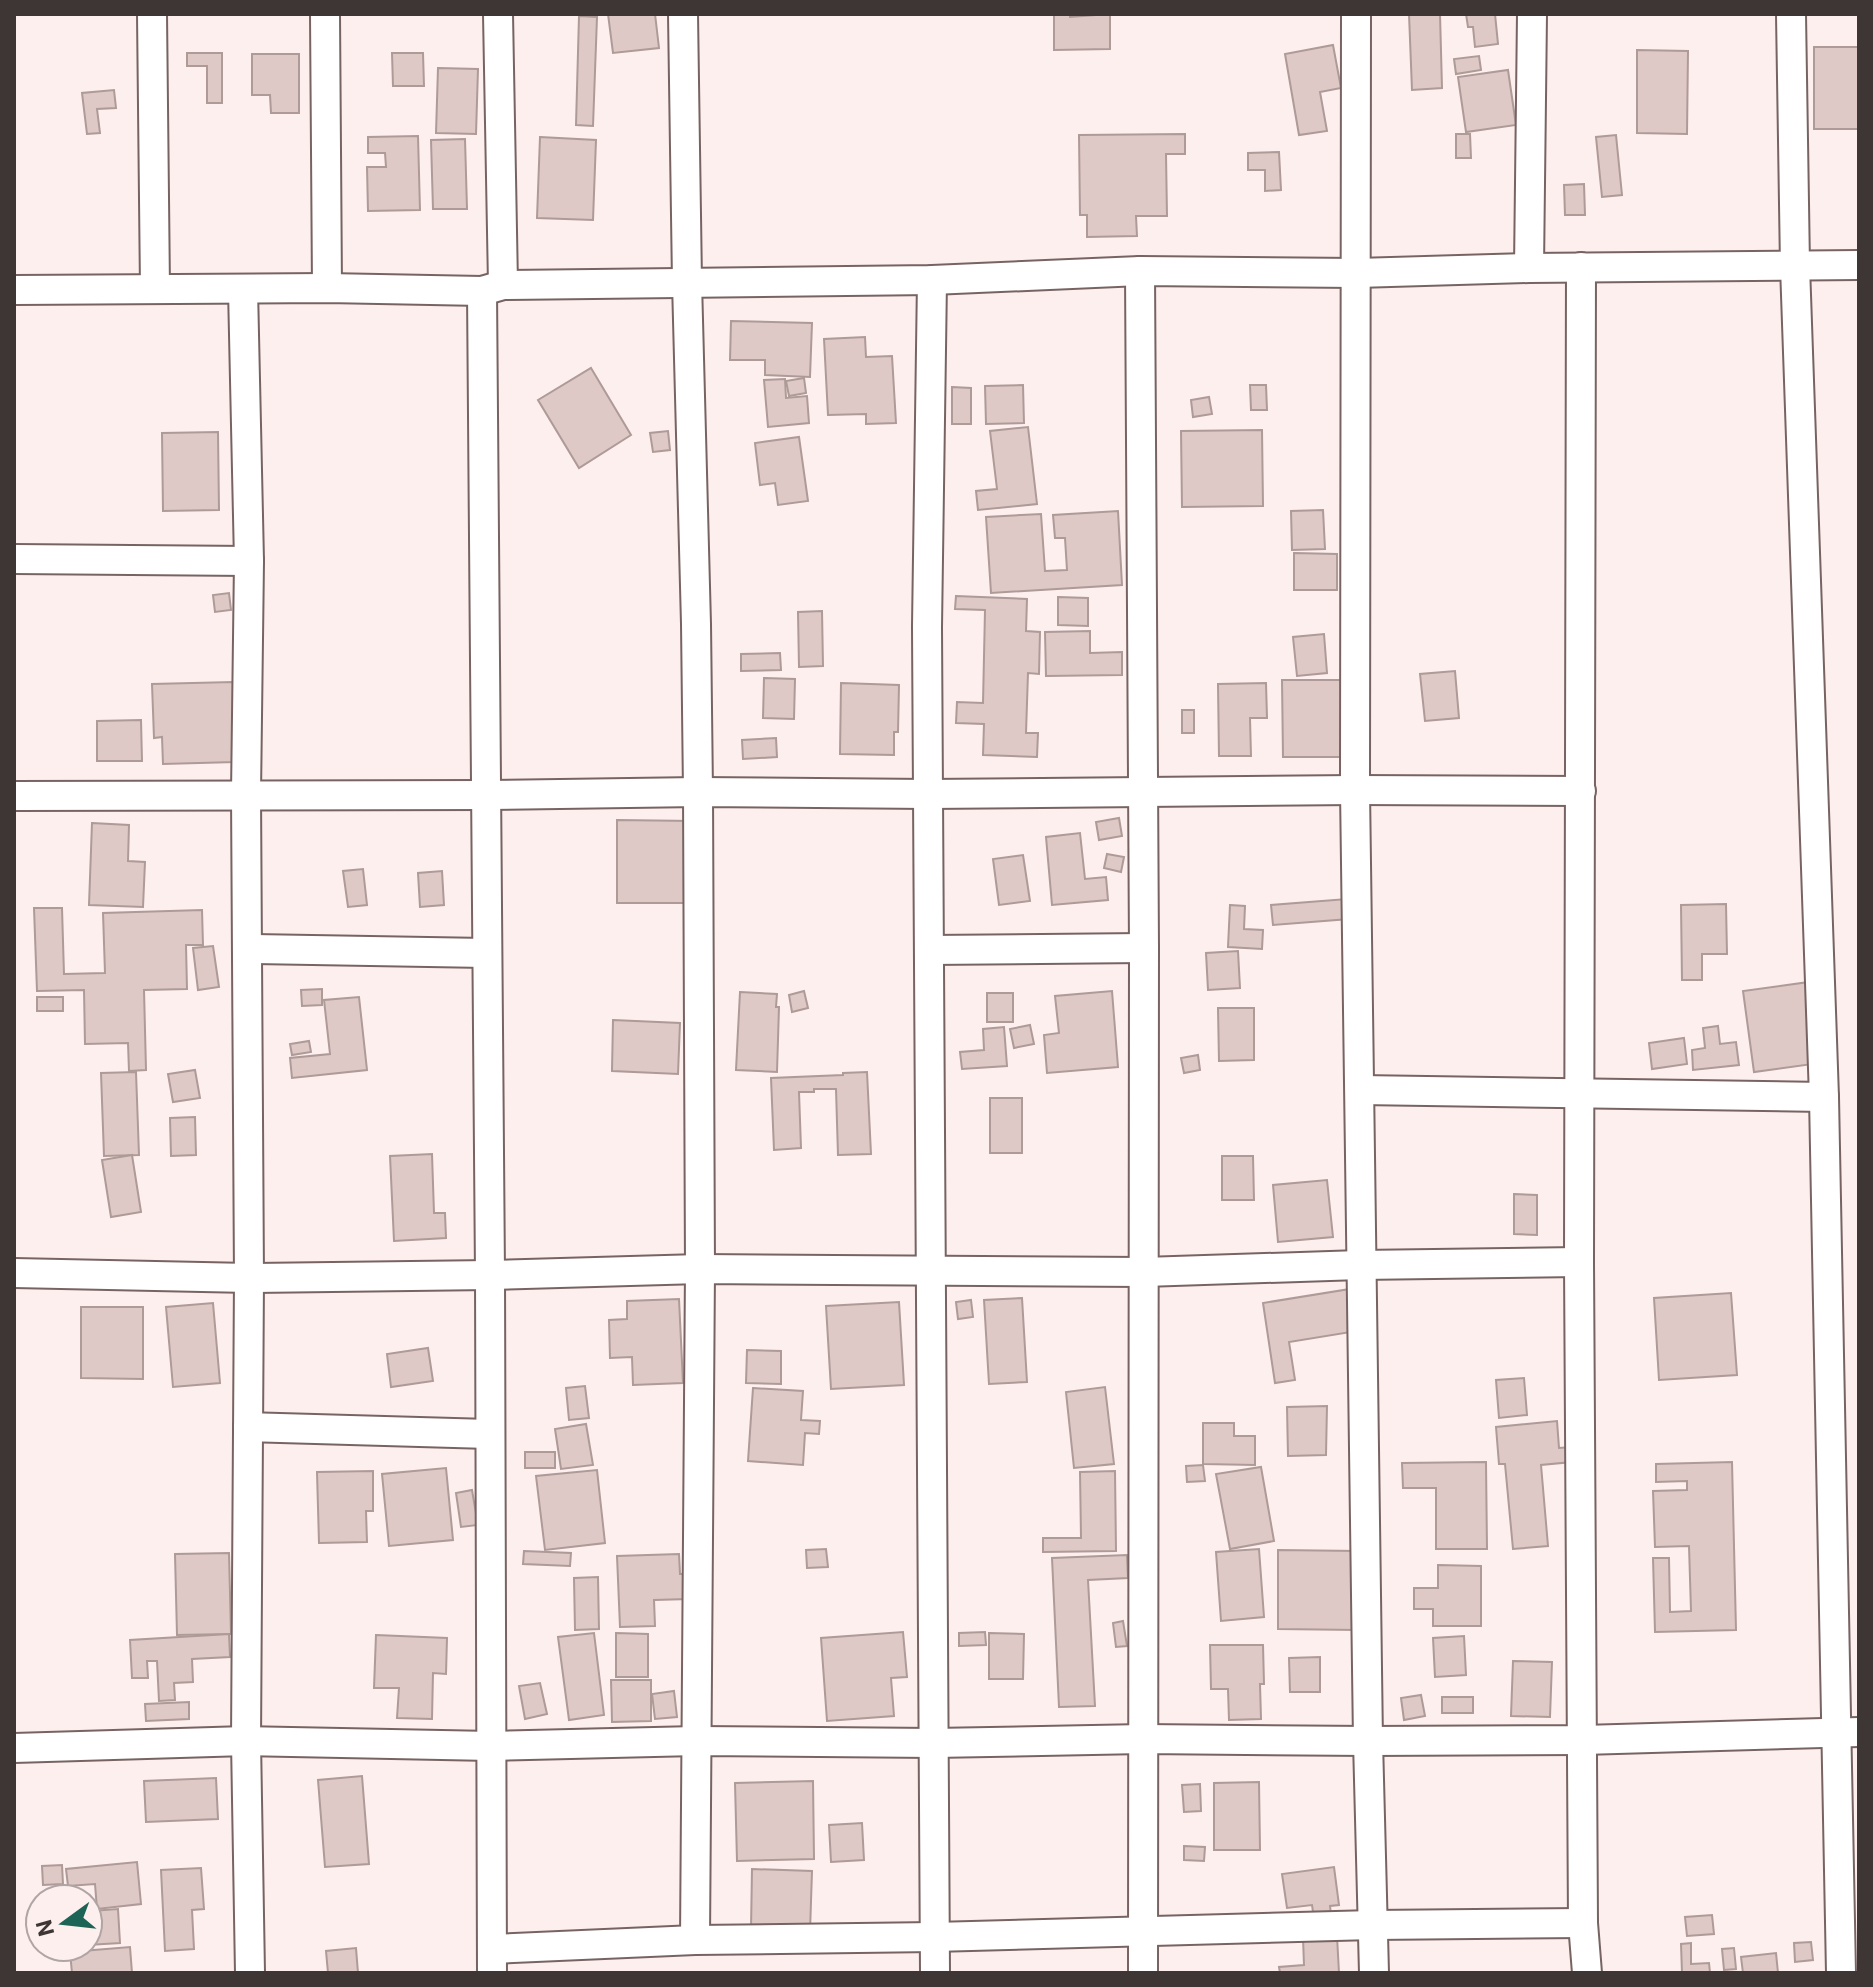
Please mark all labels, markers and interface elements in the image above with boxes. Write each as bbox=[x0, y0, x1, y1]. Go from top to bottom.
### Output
north arrow bbox=[24, 1883, 104, 1963]
text: N bbox=[31, 1917, 59, 1939]

